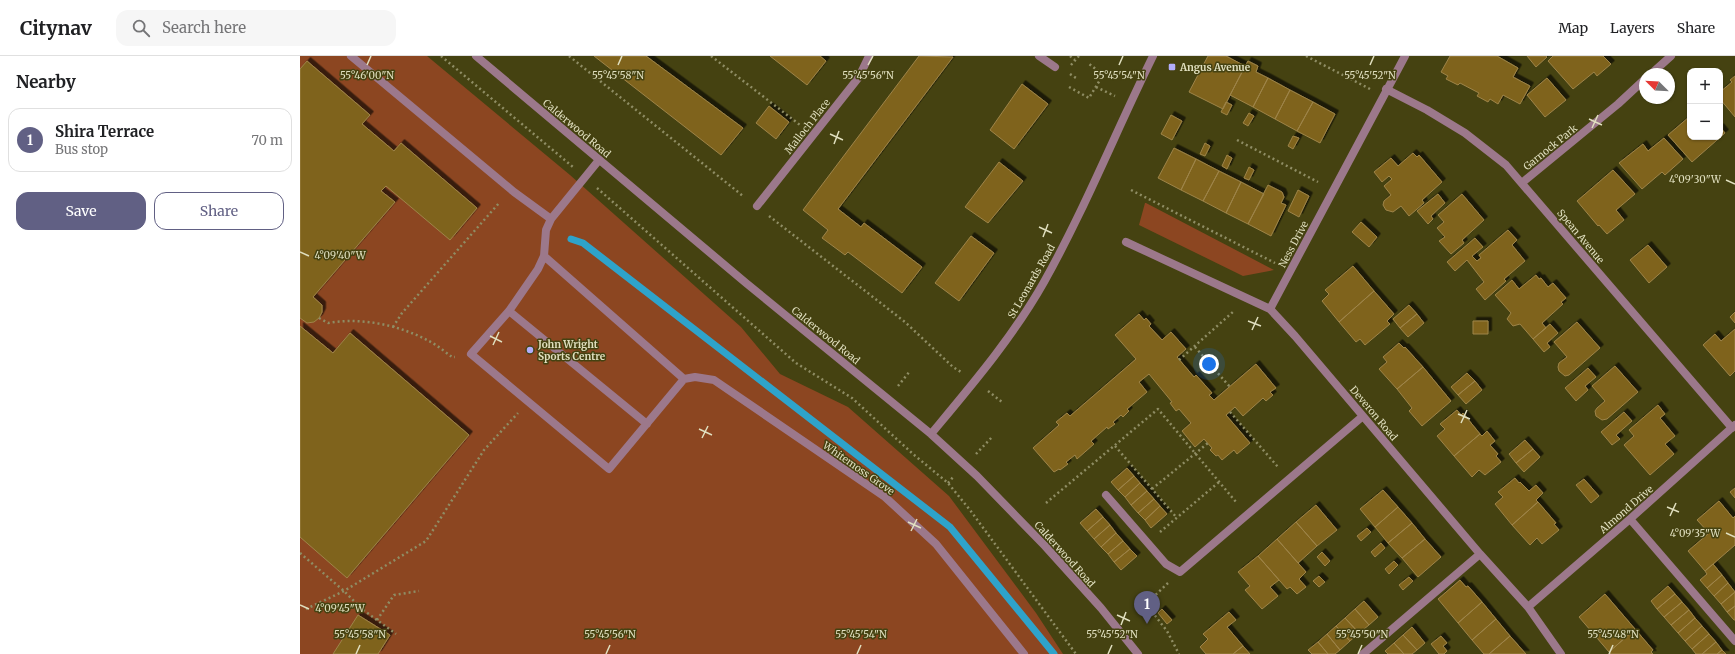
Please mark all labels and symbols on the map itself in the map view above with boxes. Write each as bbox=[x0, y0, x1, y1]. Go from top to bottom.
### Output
place label: Angus Avenue bbox=[1179, 61, 1251, 74]
marker: Angus Avenue bbox=[1167, 62, 1177, 72]
north arrow bbox=[1639, 68, 1675, 104]
text: 55°46'00"N bbox=[340, 69, 394, 82]
text: 55°45'58"N bbox=[592, 69, 644, 82]
text: 55°45'56"N bbox=[842, 69, 894, 82]
text: 55°45'54"N bbox=[1093, 69, 1145, 82]
text: 55°45'52"N bbox=[1344, 69, 1396, 82]
street label: Calderwood Road bbox=[540, 96, 613, 161]
street label: Malloch Place bbox=[782, 96, 833, 157]
street label: Garnock Park bbox=[1521, 121, 1580, 173]
text: 4°09'30"W bbox=[1669, 173, 1722, 186]
street label: Spean Avenue bbox=[1554, 207, 1607, 266]
street label: Ness Drive bbox=[1276, 219, 1311, 270]
street label: St Leonards Road bbox=[1005, 242, 1058, 321]
text: 4°09'40"W bbox=[314, 249, 367, 262]
street label: Calderwood Road bbox=[789, 304, 863, 367]
place label: John Wright Sports Centre bbox=[537, 338, 606, 363]
marker: John Wright Sports Centre bbox=[525, 345, 535, 355]
your location bbox=[1199, 354, 1219, 374]
street label: Deveron Road bbox=[1347, 383, 1400, 443]
street label: Whitemoss Grove bbox=[820, 438, 897, 498]
street label: Almond Drive bbox=[1596, 482, 1656, 537]
street label: Calderwood Road bbox=[1032, 519, 1098, 590]
text: 4°09'35"W bbox=[1670, 527, 1721, 540]
pin: 1 bbox=[1134, 591, 1160, 624]
text: 4°09'45"W bbox=[315, 602, 366, 615]
text: 55°45'58"N bbox=[334, 628, 386, 641]
text: 55°45'56"N bbox=[584, 628, 636, 641]
text: 55°45'54"N bbox=[835, 628, 887, 641]
text: 55°45'52"N bbox=[1086, 628, 1138, 641]
text: 55°45'50"N bbox=[1336, 628, 1389, 641]
text: 55°45'48"N bbox=[1587, 628, 1639, 641]

